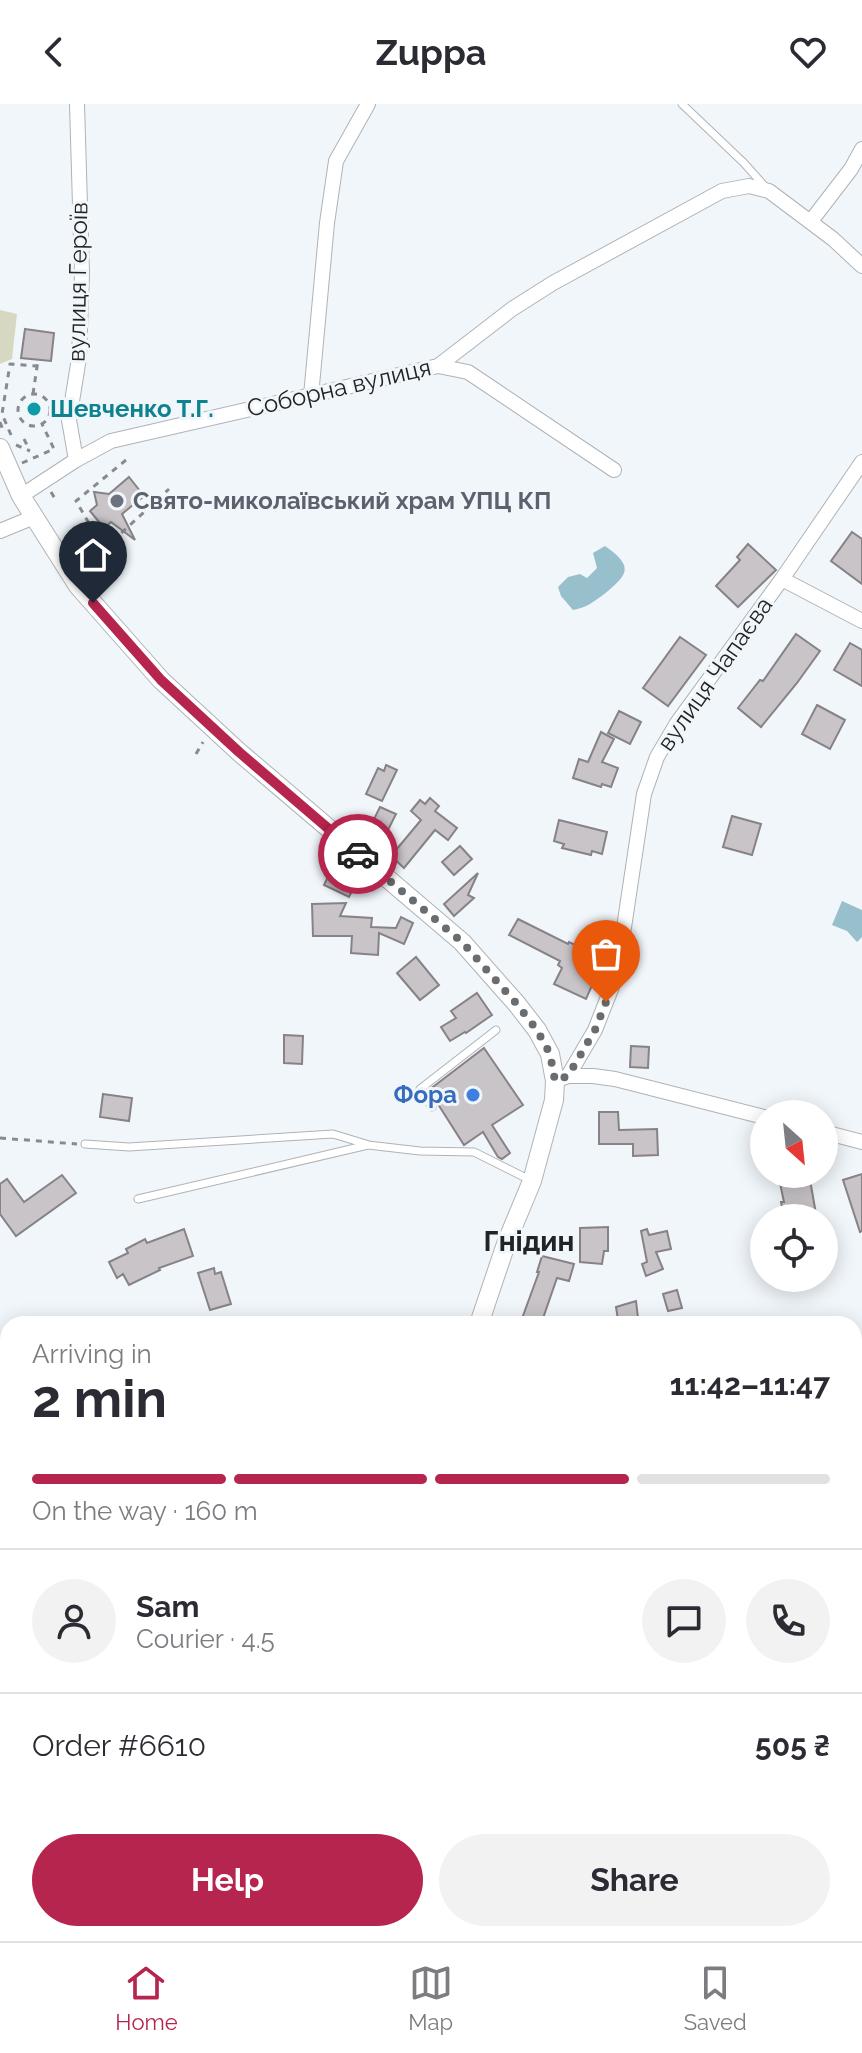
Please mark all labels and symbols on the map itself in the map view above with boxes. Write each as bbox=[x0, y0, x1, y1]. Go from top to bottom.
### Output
street label: вулиця Героїв bbox=[62, 202, 93, 362]
street label: Соборна вулиця bbox=[244, 352, 434, 423]
place label: Шевченко Т.Г. bbox=[50, 394, 214, 423]
marker: Шевченко Т.Г. bbox=[25, 400, 43, 418]
place label: Свято-миколаївський храм УПЦ КП bbox=[133, 486, 551, 515]
marker: Свято-миколаївський храм УПЦ КП bbox=[108, 492, 126, 510]
pin bbox=[59, 521, 127, 603]
street label: вулиця Чапаєва bbox=[651, 591, 778, 756]
courier bbox=[318, 814, 398, 894]
pin bbox=[572, 920, 640, 1002]
place label: Фора bbox=[394, 1080, 457, 1109]
marker: Фора bbox=[464, 1086, 482, 1104]
north arrow bbox=[750, 1100, 838, 1188]
district label: Гнідин bbox=[484, 1225, 574, 1258]

